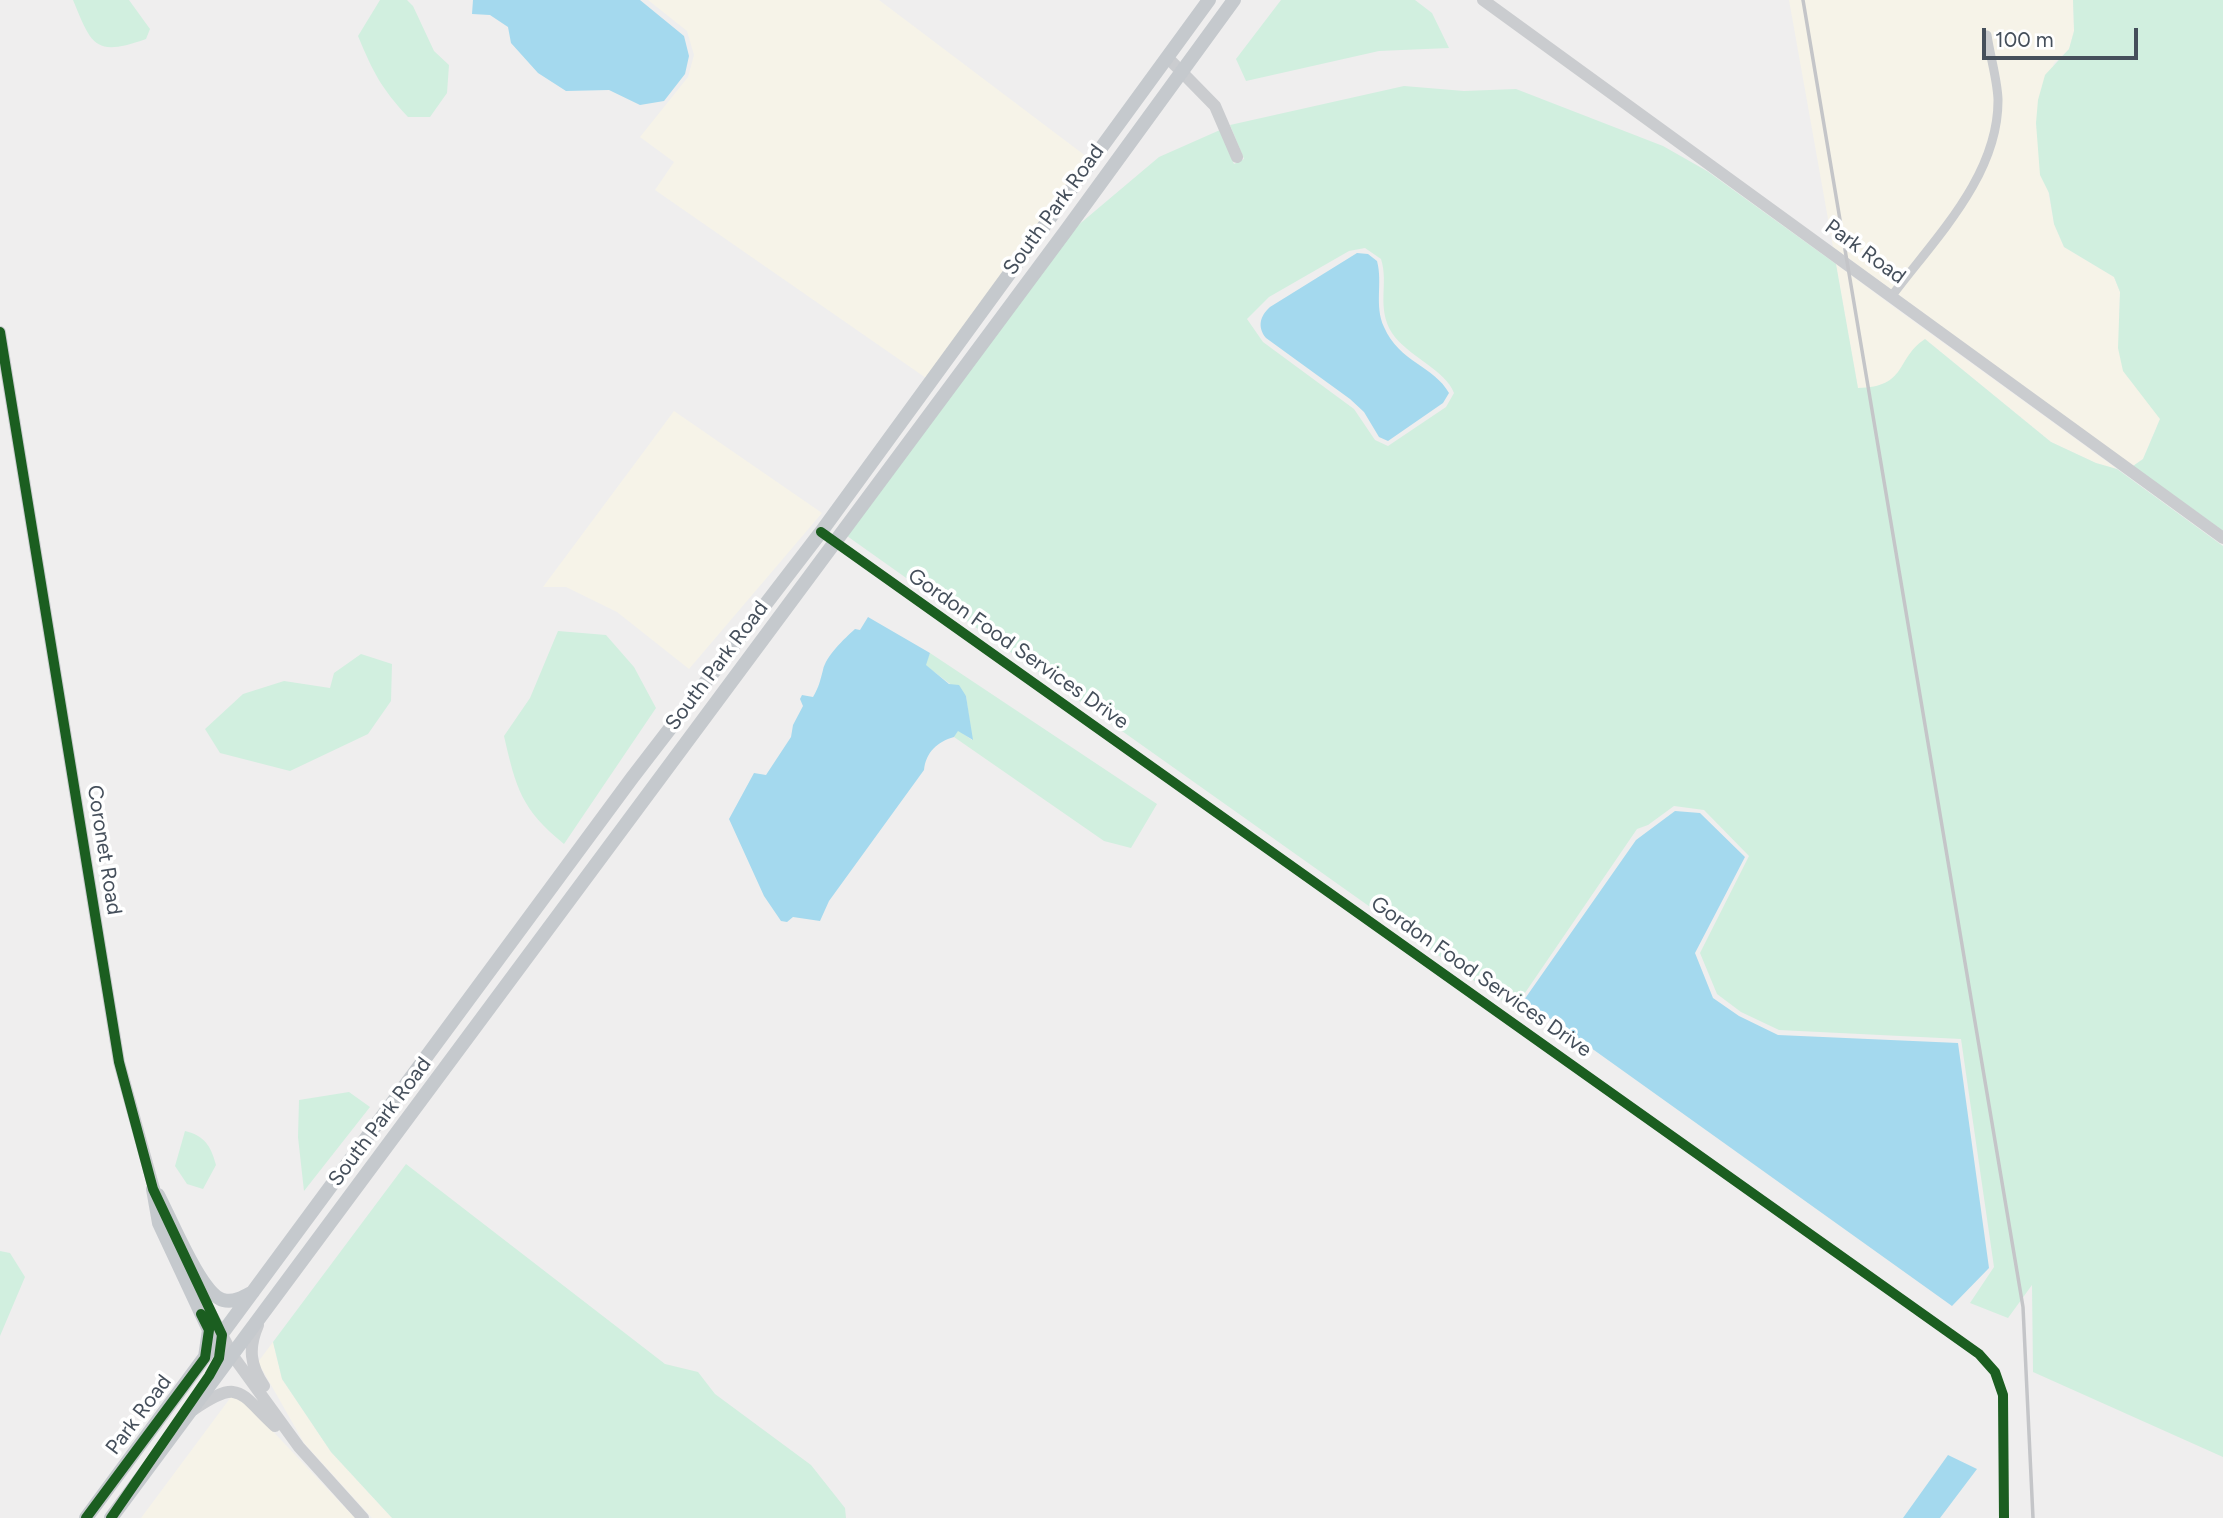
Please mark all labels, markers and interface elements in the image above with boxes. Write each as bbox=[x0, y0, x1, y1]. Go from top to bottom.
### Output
scale bar bbox=[1985, 14, 2141, 58]
text: 100 m bbox=[1995, 27, 2054, 52]
street label: South Park Road bbox=[998, 140, 1110, 280]
street label: Park Road bbox=[1820, 214, 1910, 290]
street label: Gordon Food Services Drive bbox=[903, 563, 1133, 735]
street label: South Park Road bbox=[660, 596, 774, 736]
street label: Coronet Road bbox=[81, 783, 127, 917]
street label: Gordon Food Services Drive bbox=[1366, 891, 1596, 1063]
street label: South Park Road bbox=[323, 1052, 437, 1192]
street label: Park Road bbox=[101, 1370, 177, 1460]

